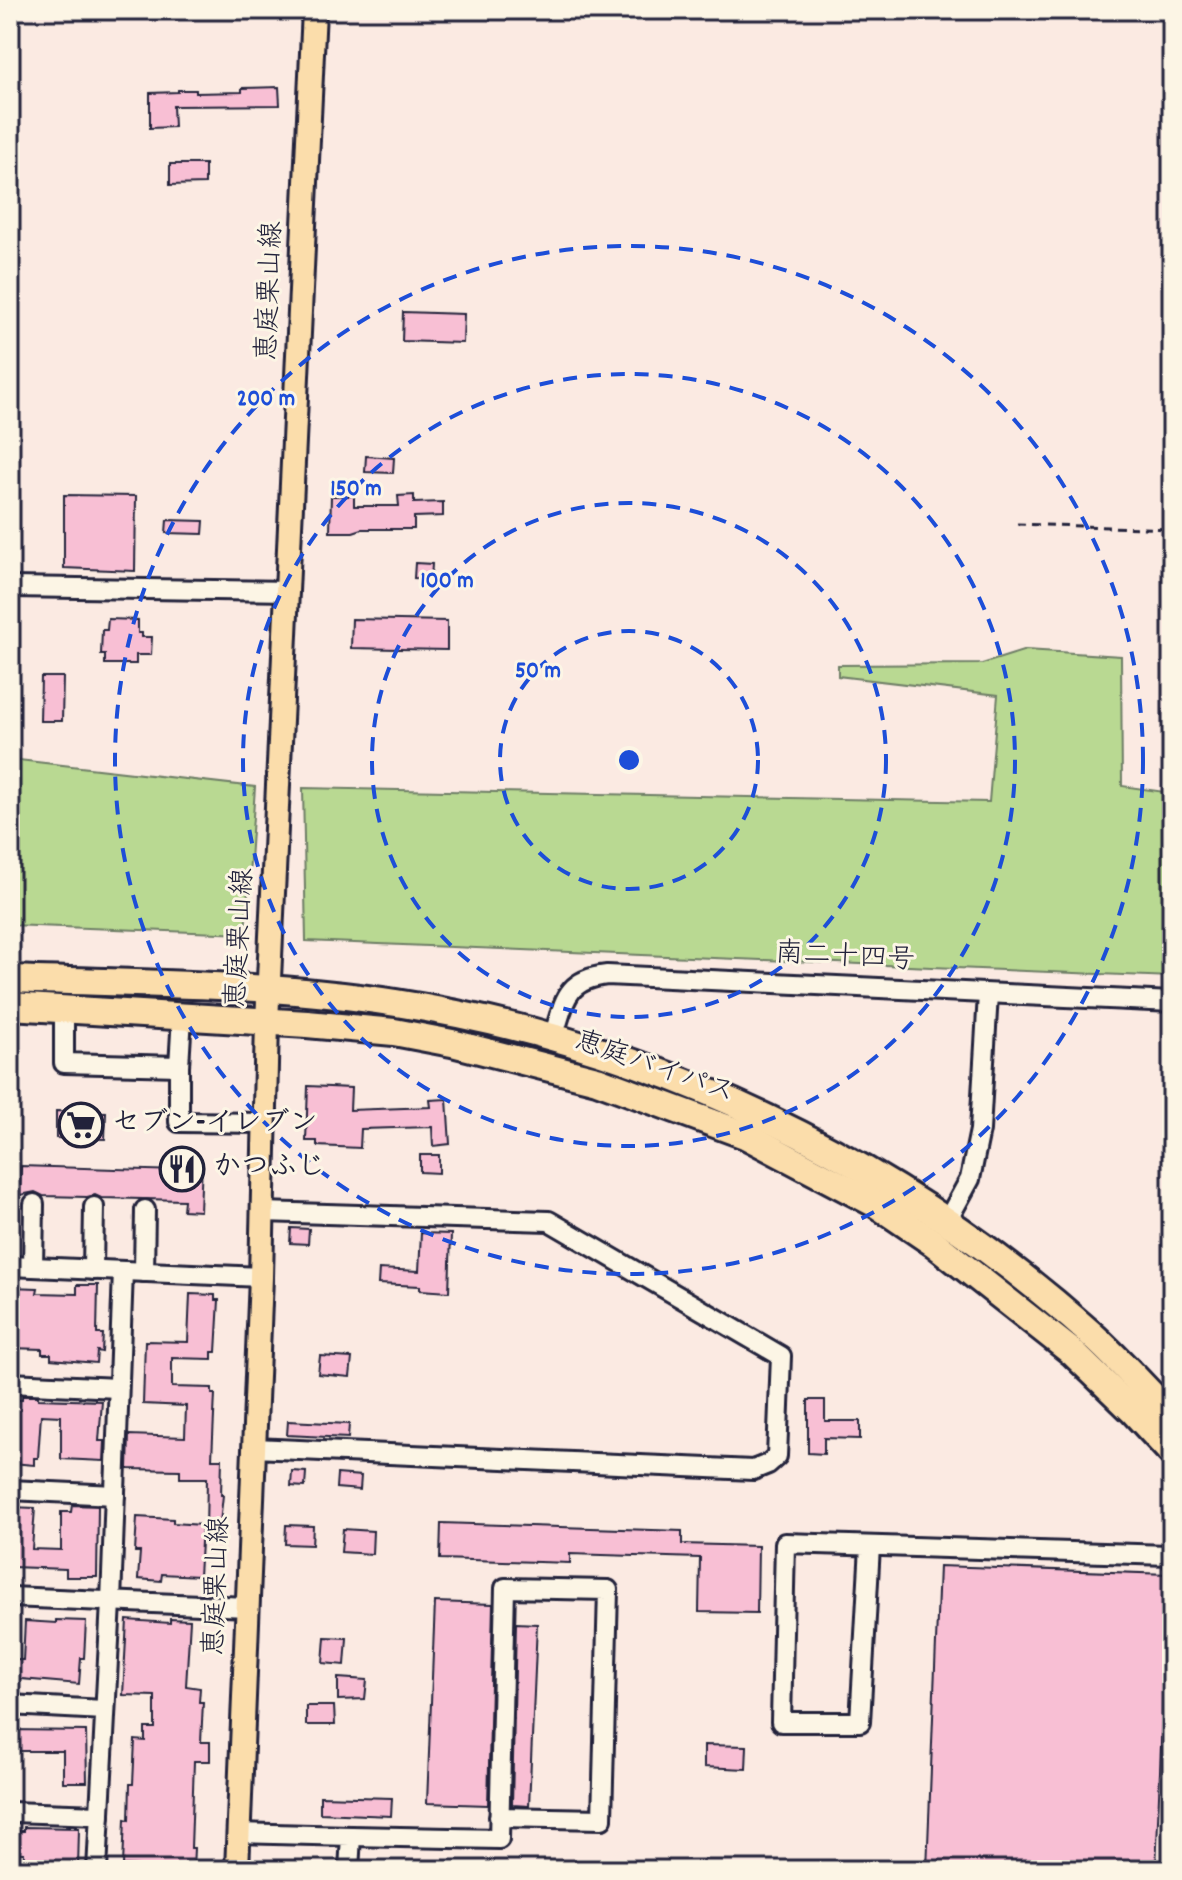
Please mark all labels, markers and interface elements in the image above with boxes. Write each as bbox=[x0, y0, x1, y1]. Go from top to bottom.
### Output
street label: 恵庭栗山線 bbox=[250, 220, 294, 362]
text: 200 m bbox=[237, 383, 295, 417]
text: 150 m bbox=[330, 473, 382, 507]
text: 100 m bbox=[420, 565, 474, 599]
text: 50 m bbox=[515, 655, 561, 689]
centre of rings bbox=[615, 746, 643, 774]
street label: 恵庭栗山線 bbox=[218, 867, 266, 1009]
street label: 南二十四号 bbox=[774, 935, 916, 983]
street label: 恵庭バイパス bbox=[568, 1023, 740, 1115]
supermarket icon: セブン-イレブン bbox=[57, 1101, 105, 1149]
place label: セブン-イレブン bbox=[112, 1105, 318, 1145]
restaurant icon: かつふじ bbox=[158, 1145, 206, 1193]
place label: かつふじ bbox=[213, 1149, 325, 1189]
street label: 恵庭栗山線 bbox=[197, 1515, 241, 1657]

